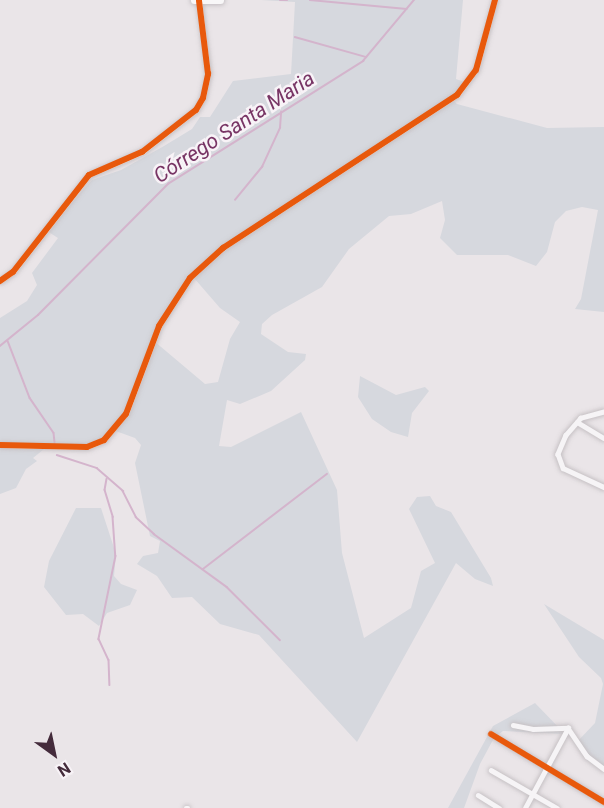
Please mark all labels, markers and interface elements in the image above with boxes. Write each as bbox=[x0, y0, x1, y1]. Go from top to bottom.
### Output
water label: Córrego Santa Maria bbox=[149, 66, 319, 188]
north arrow bbox=[24, 724, 84, 784]
text: N bbox=[54, 758, 74, 781]

